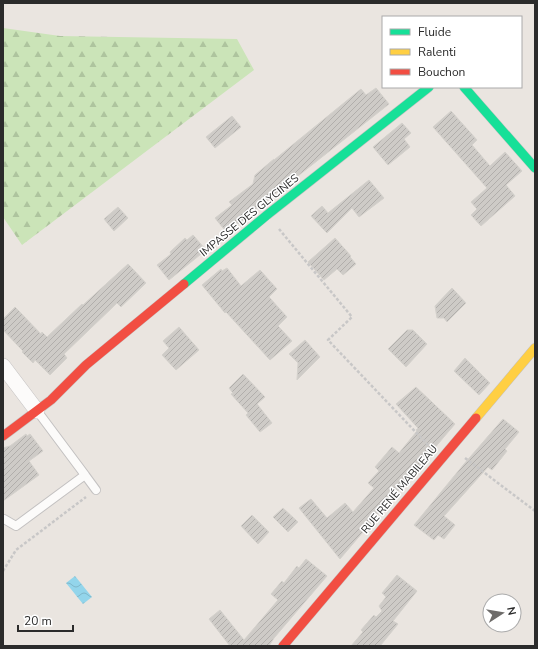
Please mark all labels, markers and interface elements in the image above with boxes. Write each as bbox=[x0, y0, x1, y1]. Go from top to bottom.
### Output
legend bbox=[382, 16, 522, 88]
text: Fluide bbox=[418, 24, 451, 40]
text: Ralenti bbox=[418, 44, 456, 60]
text: Bouchon bbox=[418, 64, 465, 80]
street label: IMPASSE DES GLYCINES bbox=[197, 171, 302, 260]
street label: RUE RENÉ MABILEAU bbox=[357, 441, 441, 537]
north arrow bbox=[482, 593, 522, 633]
text: N bbox=[503, 605, 519, 617]
scale bar bbox=[18, 607, 73, 633]
text: 20 m bbox=[24, 613, 52, 629]

